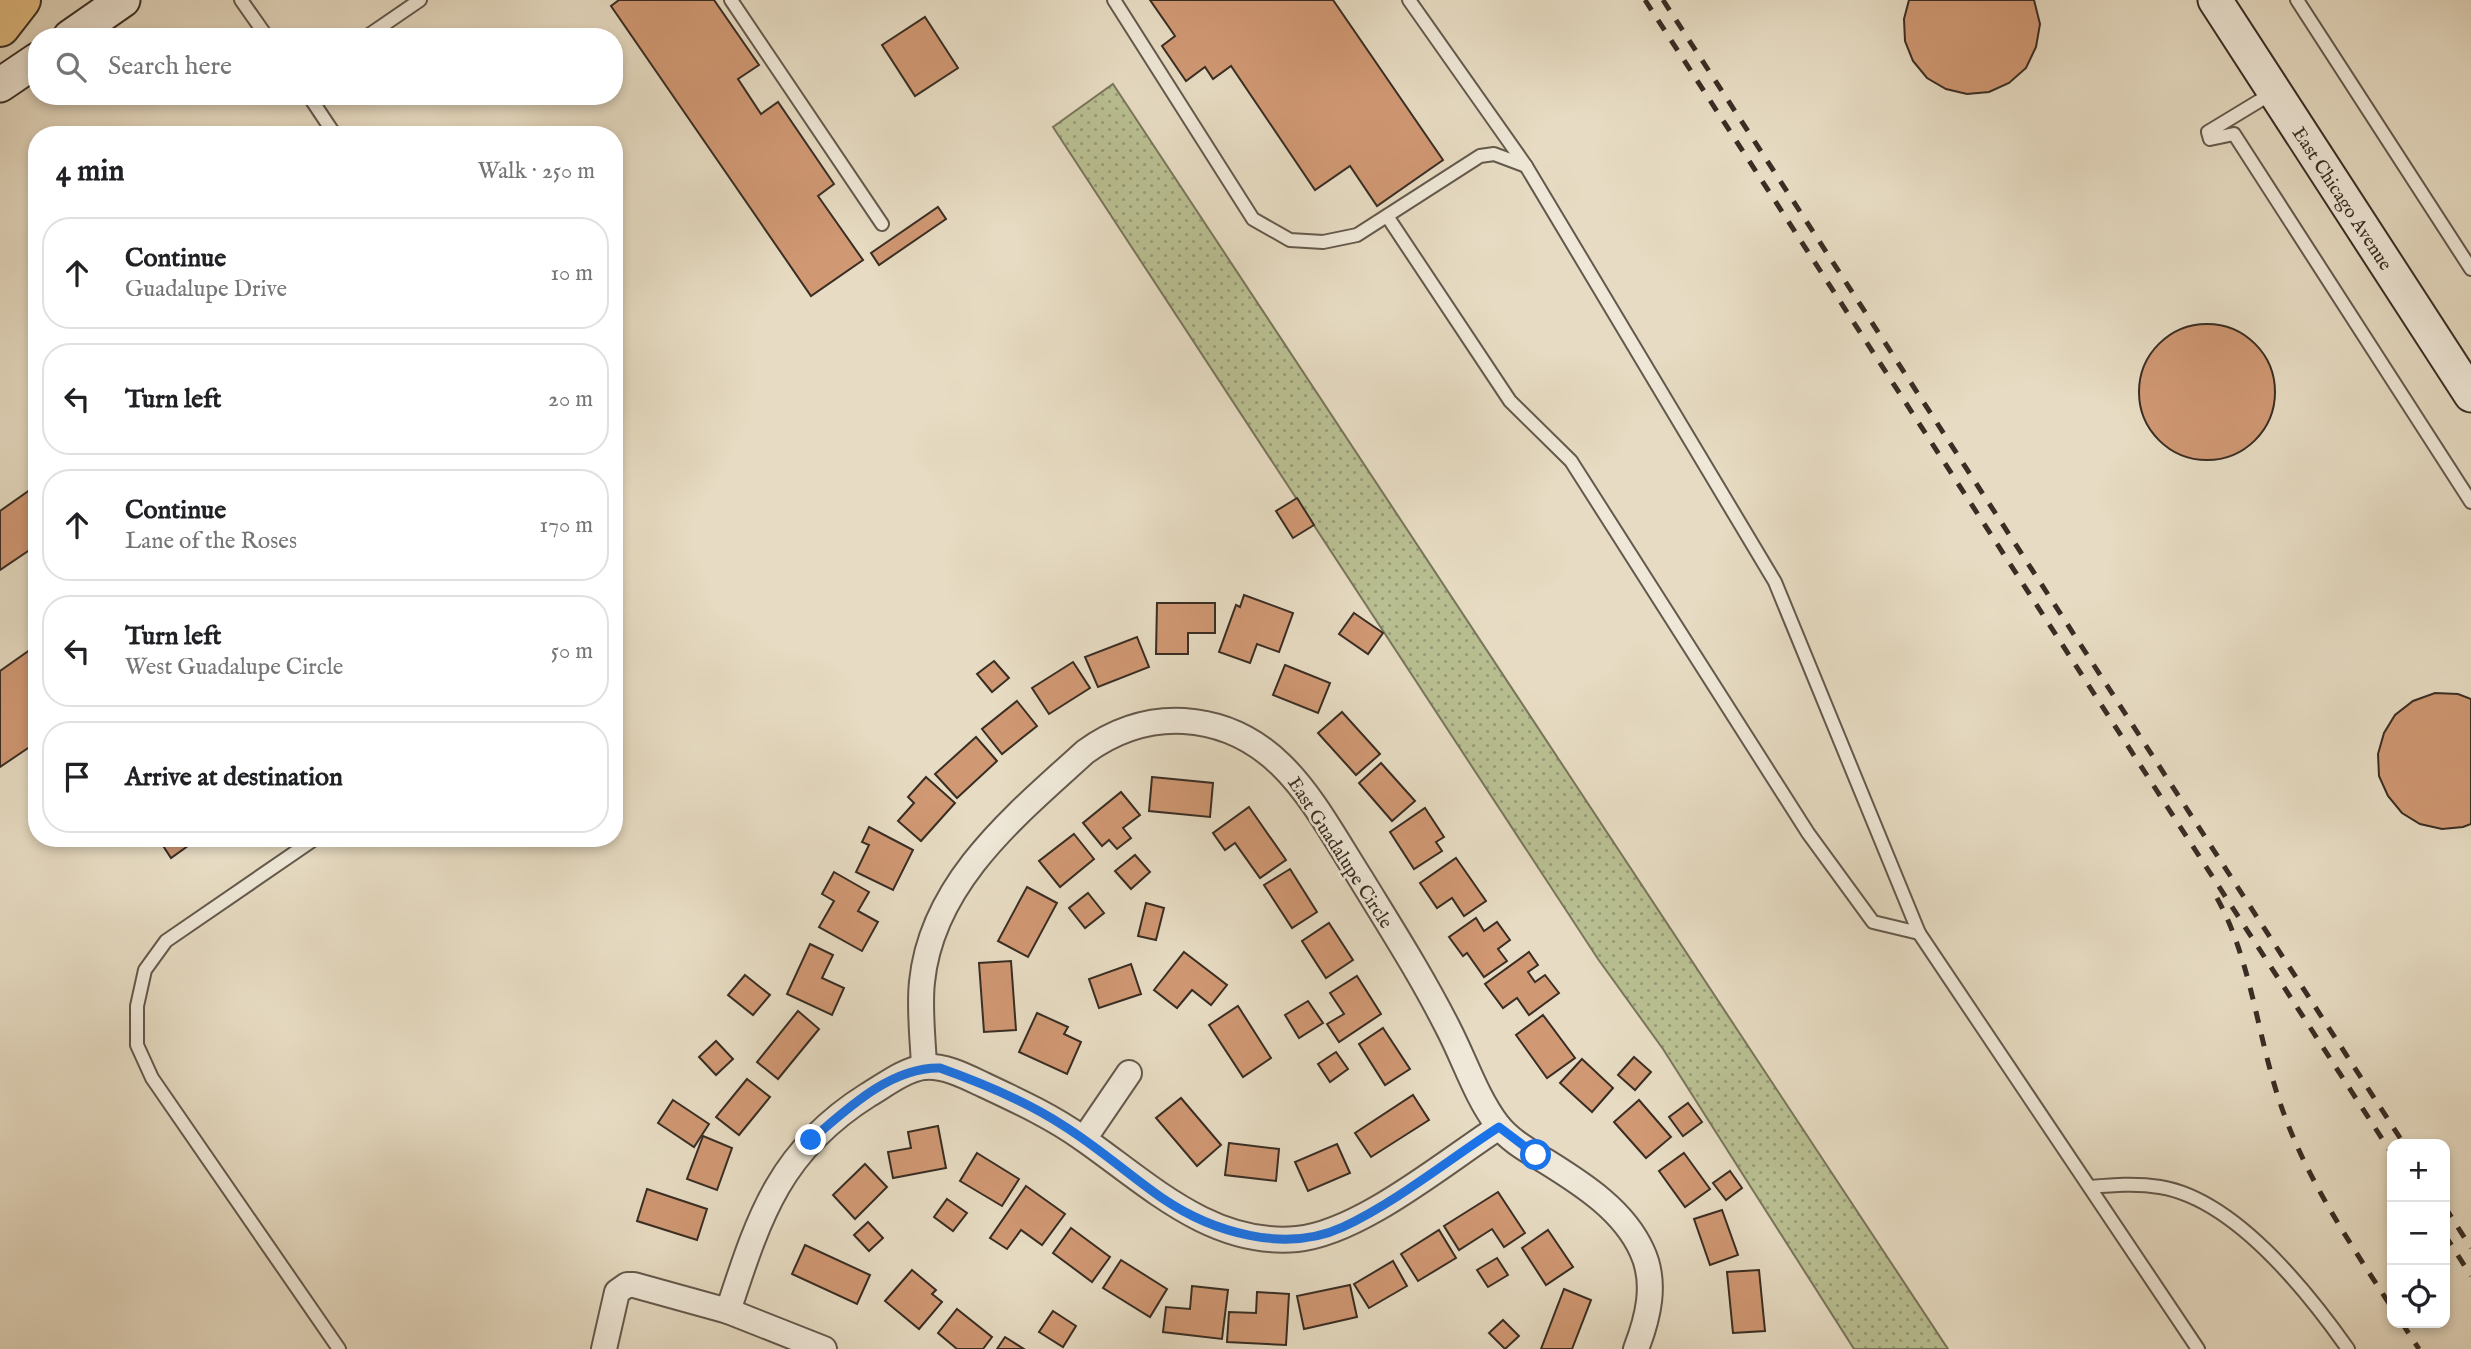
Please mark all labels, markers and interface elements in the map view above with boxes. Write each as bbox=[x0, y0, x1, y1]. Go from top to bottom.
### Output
search box bbox=[28, 28, 623, 105]
icon: search bbox=[52, 48, 90, 86]
text: Search here bbox=[108, 50, 232, 83]
street label: East Chicago Avenue bbox=[2286, 123, 2397, 276]
text: 4 min bbox=[56, 153, 124, 191]
text: Walk · 250 m bbox=[478, 157, 595, 186]
text: Continue bbox=[125, 242, 226, 275]
icon: ahead bbox=[58, 254, 96, 292]
text: 10 m bbox=[550, 259, 593, 288]
text: Guadalupe Drive bbox=[125, 275, 287, 304]
icon: left bbox=[58, 380, 96, 418]
text: Turn left bbox=[125, 383, 222, 416]
text: 20 m bbox=[548, 385, 593, 414]
text: Continue bbox=[125, 494, 226, 527]
icon: ahead bbox=[58, 506, 96, 544]
text: 170 m bbox=[540, 511, 593, 540]
text: Lane of the Roses bbox=[125, 527, 297, 556]
text: Turn left bbox=[125, 620, 222, 653]
icon: left bbox=[58, 632, 96, 670]
text: 50 m bbox=[551, 637, 593, 666]
text: West Guadalupe Circle bbox=[125, 653, 343, 682]
icon: arrive bbox=[58, 758, 96, 796]
text: Arrive at destination bbox=[125, 761, 343, 794]
street label: East Guadalupe Circle bbox=[1281, 773, 1397, 934]
route end bbox=[795, 1124, 826, 1155]
route start bbox=[1520, 1139, 1551, 1170]
map controls bbox=[2387, 1139, 2450, 1328]
button: + bbox=[2387, 1139, 2450, 1202]
button: − bbox=[2387, 1202, 2450, 1265]
button: locate bbox=[2387, 1265, 2450, 1328]

